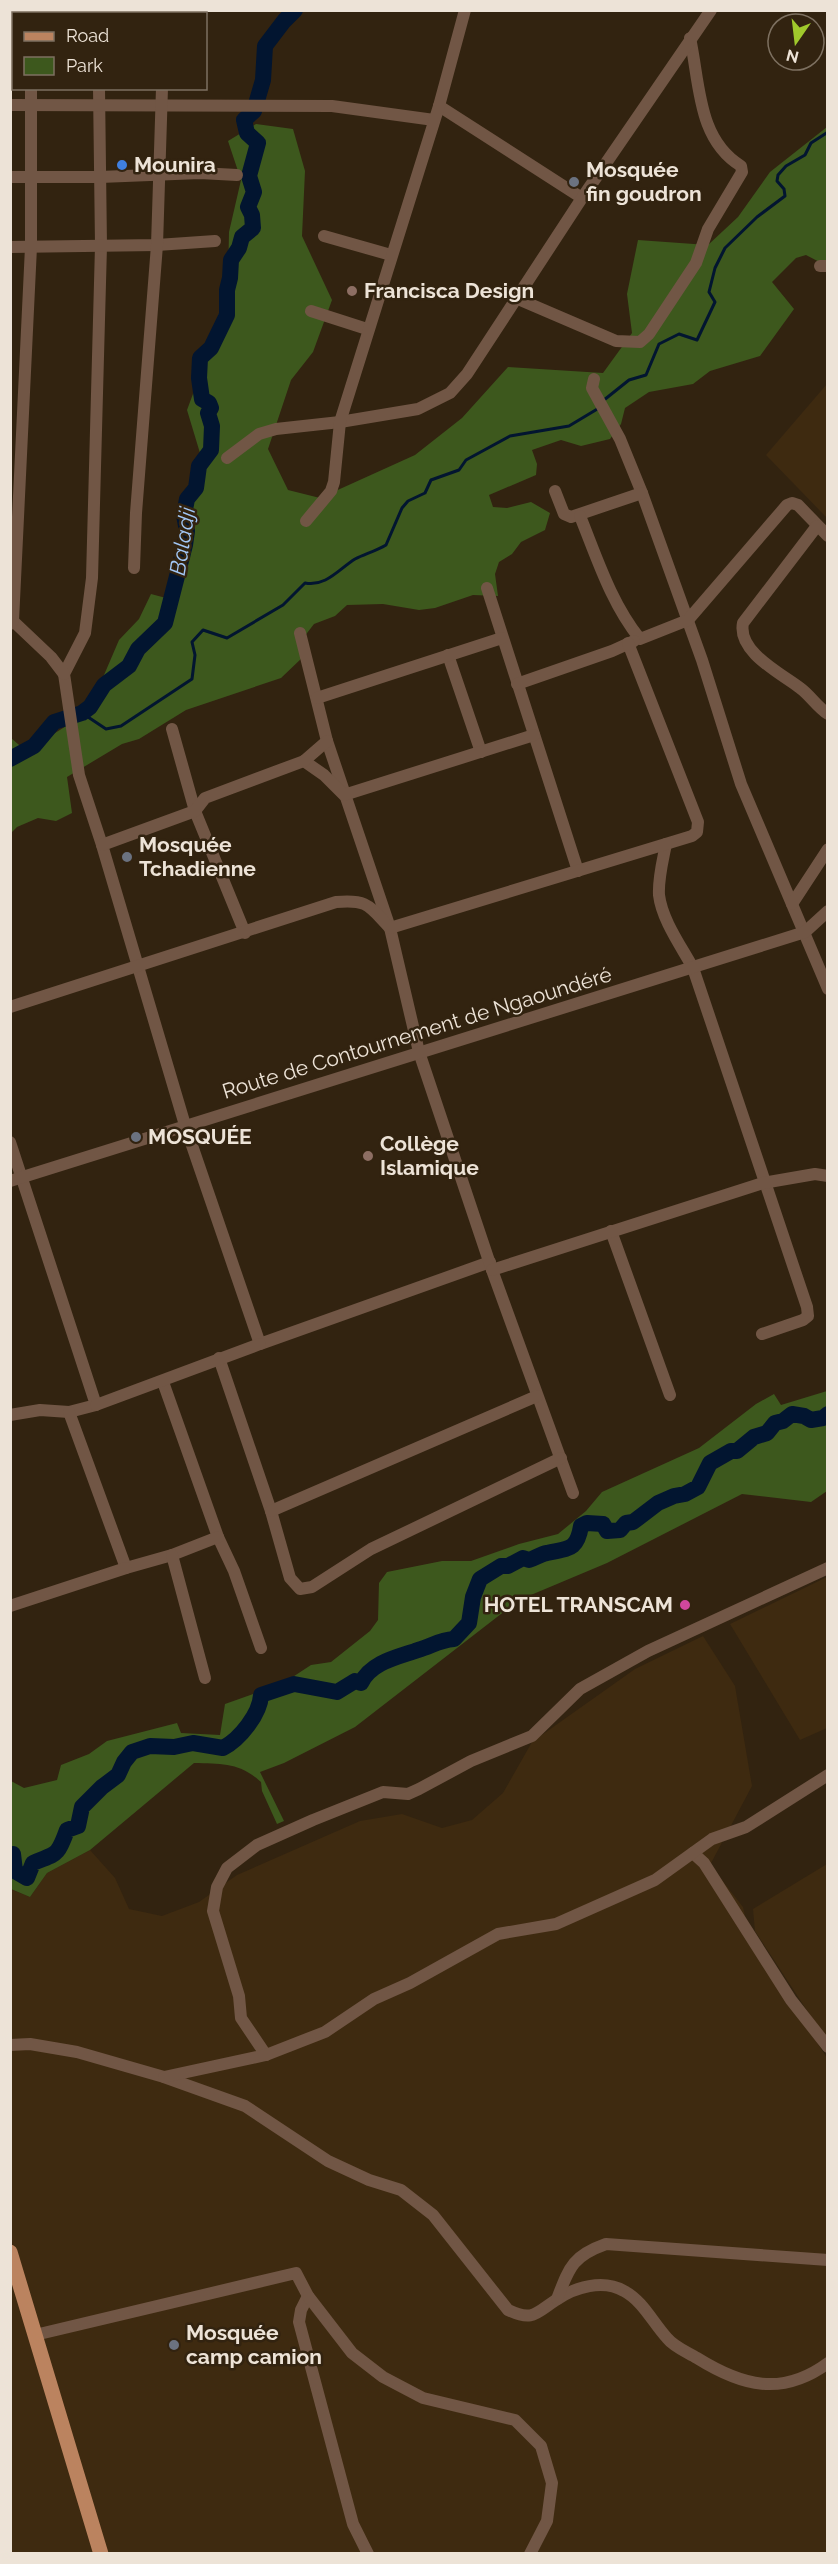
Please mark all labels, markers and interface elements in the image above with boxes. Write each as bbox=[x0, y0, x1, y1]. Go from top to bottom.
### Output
legend bbox=[12, 12, 207, 90]
north arrow bbox=[766, 12, 826, 72]
text: Road bbox=[66, 25, 109, 46]
text: N bbox=[784, 45, 801, 67]
text: Park bbox=[66, 55, 103, 76]
place label: Mounira bbox=[134, 152, 216, 177]
place label: Mosquée fin goudron bbox=[586, 157, 702, 206]
marker: Mounira bbox=[115, 158, 129, 172]
marker: Mosquée fin goudron bbox=[567, 175, 581, 189]
place label: Francisca Design bbox=[364, 278, 534, 303]
marker: Francisca Design bbox=[345, 284, 359, 298]
water label: Baladji bbox=[164, 504, 200, 577]
place label: Mosquée Tchadienne bbox=[139, 832, 256, 881]
marker: Mosquée Tchadienne bbox=[120, 850, 134, 864]
street label: Route de Contournement de Ngaoundéré bbox=[219, 961, 615, 1104]
place label: MOSQUÉE bbox=[148, 1124, 252, 1149]
marker: MOSQUÉE bbox=[129, 1130, 143, 1144]
place label: Collège Islamique bbox=[380, 1131, 479, 1180]
marker: Collège Islamique bbox=[361, 1149, 375, 1163]
place label: HOTEL TRANSCAM bbox=[484, 1592, 673, 1617]
marker: HOTEL TRANSCAM bbox=[678, 1598, 692, 1612]
place label: Mosquée camp camion bbox=[186, 2320, 322, 2369]
marker: Mosquée camp camion bbox=[167, 2338, 181, 2352]

